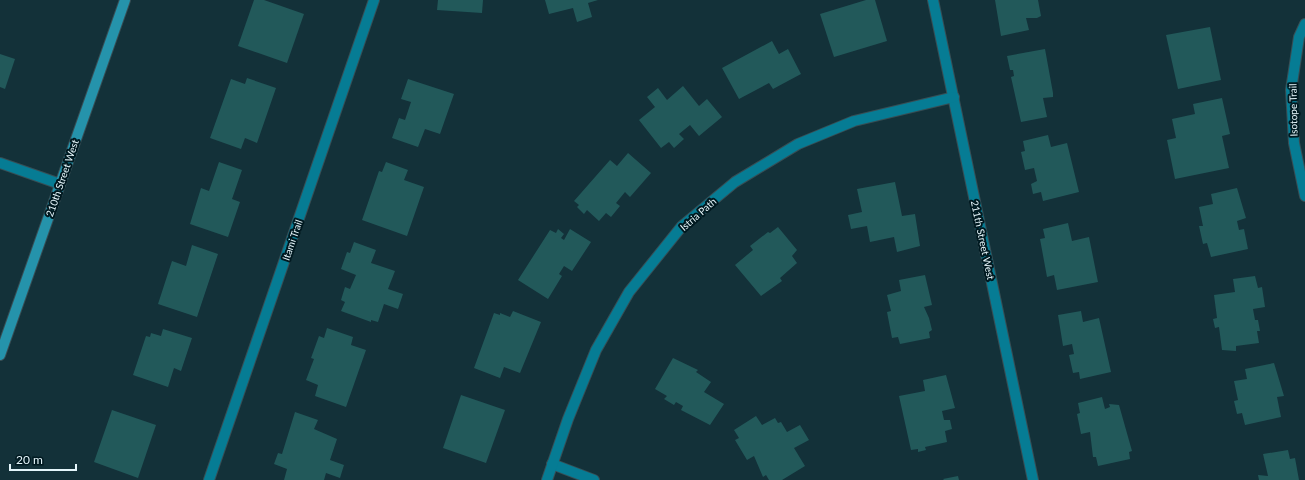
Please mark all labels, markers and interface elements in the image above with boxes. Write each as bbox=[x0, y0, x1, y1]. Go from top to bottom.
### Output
street label: Isotope Trail bbox=[1287, 83, 1299, 137]
street label: 210th Street West bbox=[43, 137, 81, 218]
street label: Istria Path bbox=[677, 195, 719, 233]
street label: 211th Street West bbox=[969, 199, 997, 281]
street label: Itami Trail bbox=[279, 218, 305, 262]
scale bar bbox=[10, 446, 76, 472]
text: 20 m bbox=[16, 452, 43, 467]

